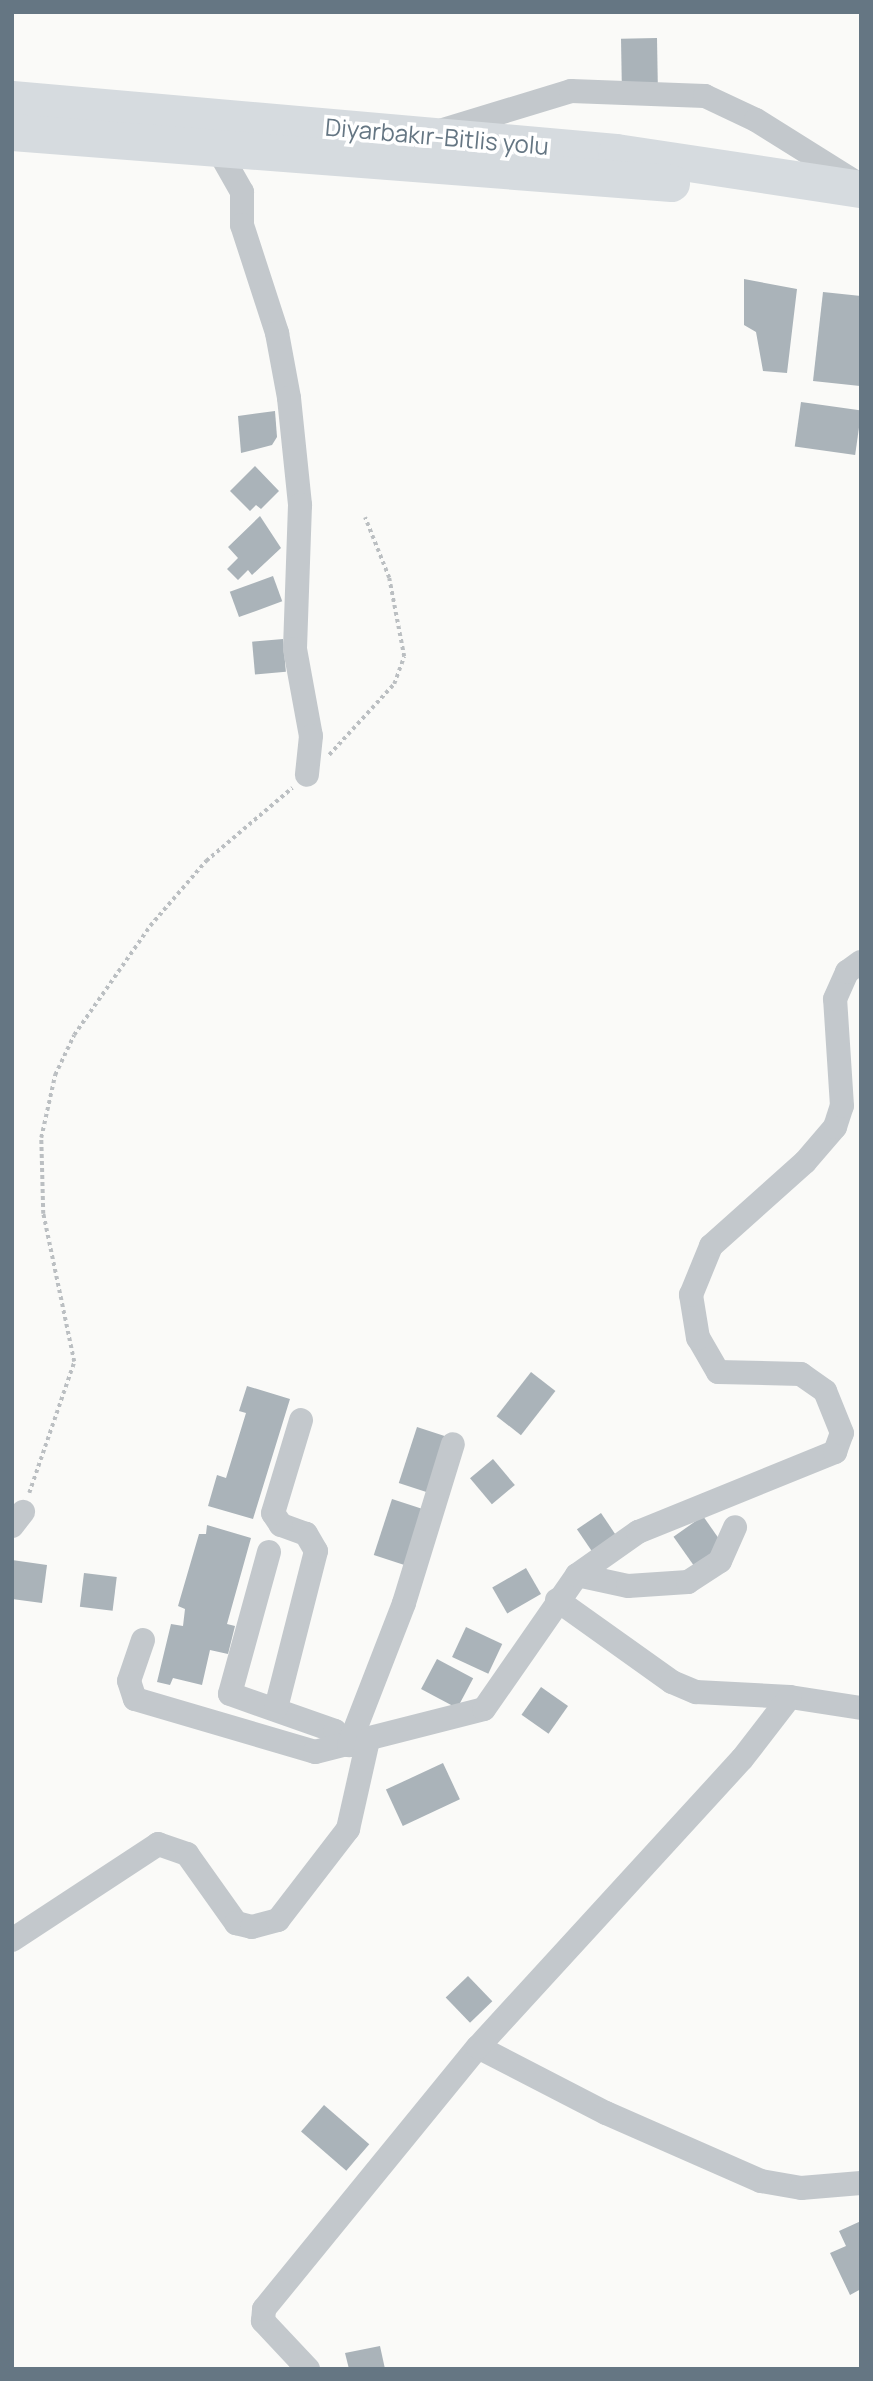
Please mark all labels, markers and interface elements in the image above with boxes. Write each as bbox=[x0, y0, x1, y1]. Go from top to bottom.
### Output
street label: Diyarbakır-Bitlis yolu bbox=[324, 112, 550, 160]

